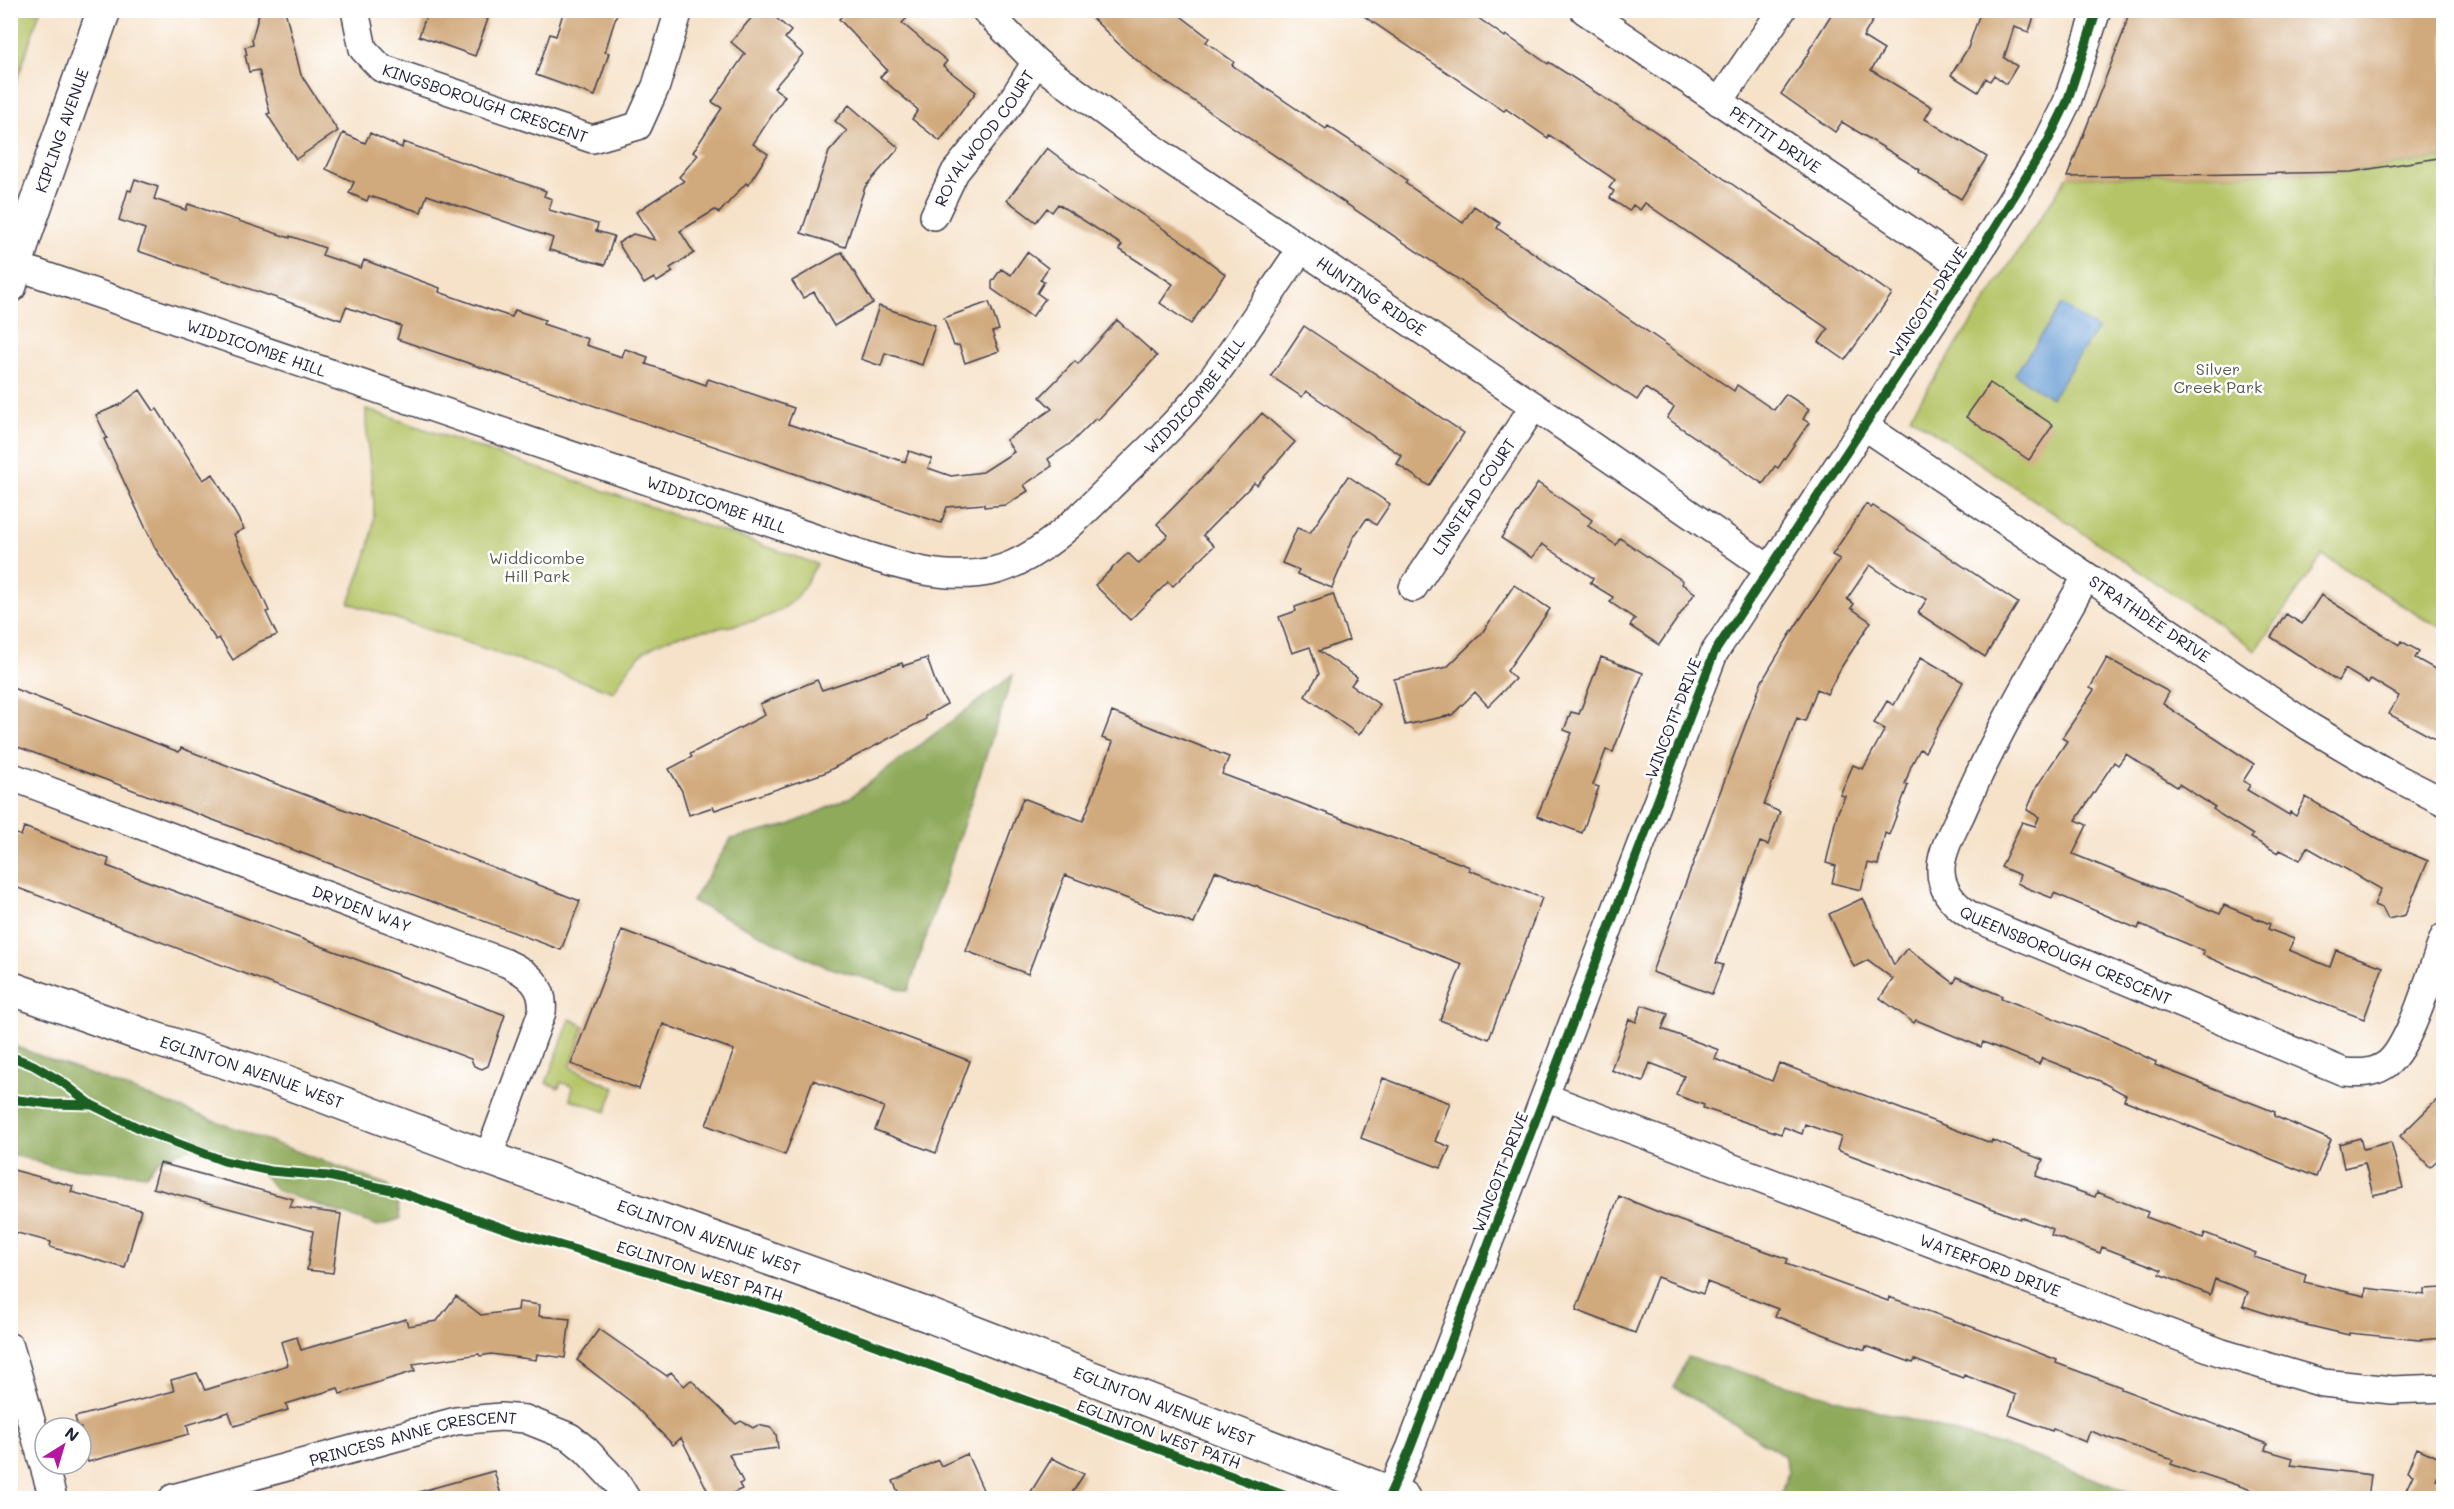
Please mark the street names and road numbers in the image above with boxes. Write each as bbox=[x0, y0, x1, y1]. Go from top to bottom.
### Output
street label: KINGSBOROUGH CRESCENT bbox=[380, 58, 591, 147]
street label: KIPLING AVENUE bbox=[30, 65, 93, 195]
street label: ROYALWOOD COURT bbox=[929, 66, 1038, 210]
street label: PETTIT DRIVE bbox=[1726, 101, 1825, 177]
street label: WINCOTT DRIVE bbox=[1884, 242, 1971, 361]
street label: HUNTING RIDGE bbox=[1313, 251, 1431, 340]
street label: WIDDICOMBE HILL bbox=[184, 314, 330, 381]
street label: WIDDICOMBE HILL bbox=[1139, 332, 1249, 458]
street label: LINSTEAD COURT bbox=[1427, 434, 1520, 558]
street label: WIDDICOMBE HILL bbox=[644, 471, 790, 538]
street label: STRATHDEE DRIVE bbox=[2085, 570, 2215, 667]
street label: WINCOTT DRIVE bbox=[1640, 654, 1705, 781]
street label: DRYDEN WAY bbox=[309, 880, 415, 936]
street label: QUEENSBOROUGH CRESCENT bbox=[1956, 900, 2175, 1009]
street label: EGLINTON AVENUE WEST bbox=[157, 1030, 347, 1113]
street label: WINCOTT DRIVE bbox=[1467, 1108, 1532, 1235]
street label: EGLINTON AVENUE WEST bbox=[615, 1194, 804, 1279]
street label: WATERFORD DRIVE bbox=[1917, 1229, 2064, 1301]
street label: EGLINTON WEST PATH bbox=[614, 1235, 786, 1306]
street label: EGLINTON AVENUE WEST bbox=[1071, 1361, 1259, 1450]
street label: EGLINTON WEST PATH bbox=[1074, 1394, 1244, 1473]
street label: PRINCESS ANNE CRESCENT bbox=[307, 1406, 518, 1470]

